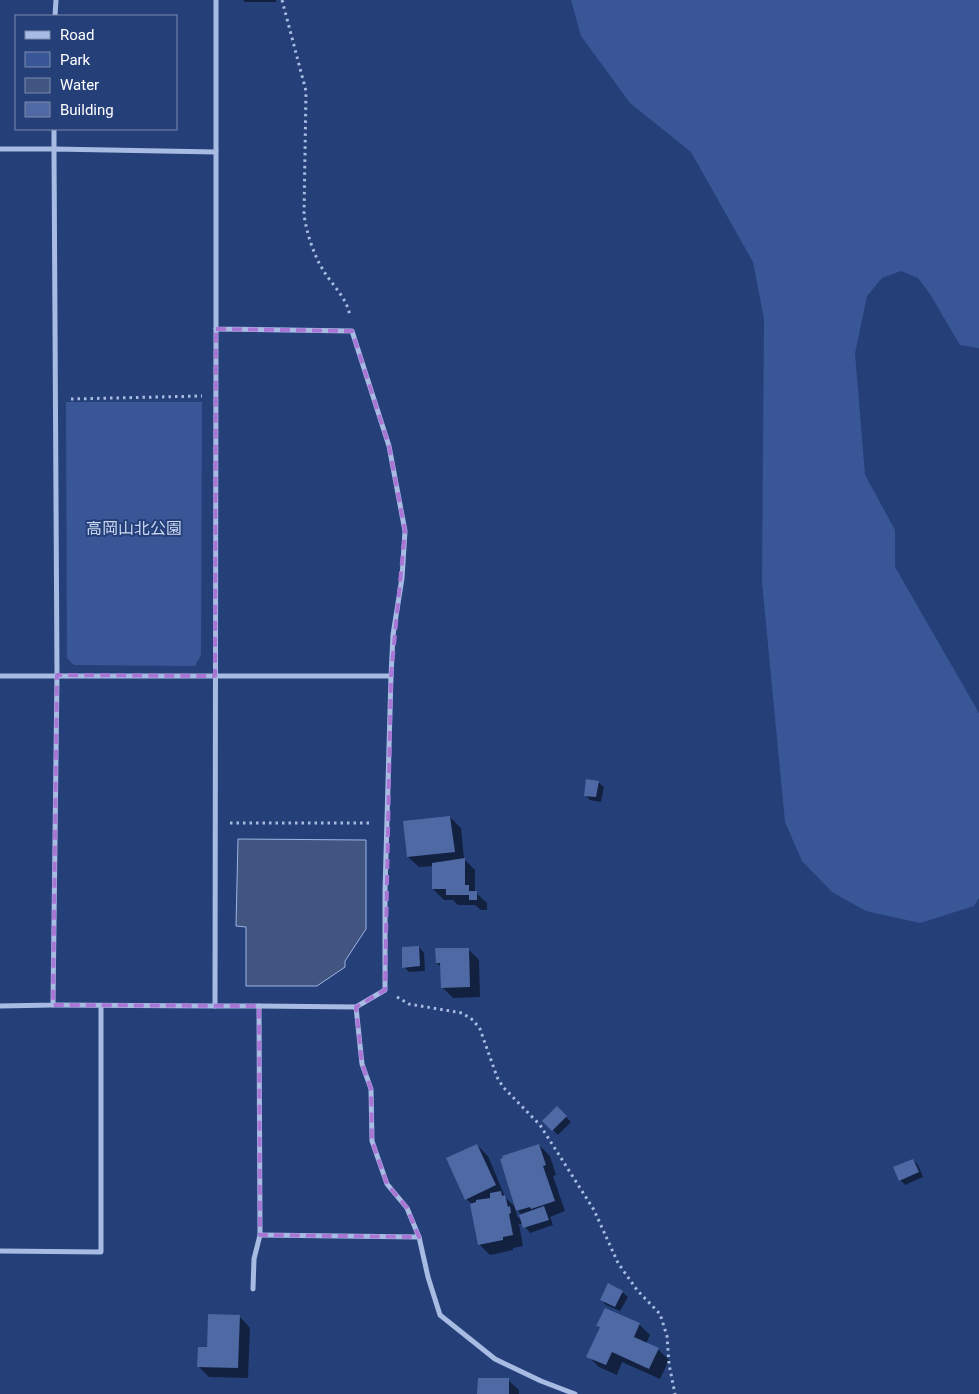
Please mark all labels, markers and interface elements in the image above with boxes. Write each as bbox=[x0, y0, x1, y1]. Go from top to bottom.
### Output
legend bbox=[15, 15, 178, 130]
text: Road bbox=[60, 26, 94, 44]
text: Park bbox=[60, 51, 91, 69]
text: Water bbox=[60, 76, 99, 94]
text: Building bbox=[60, 101, 114, 119]
park label: 高岡山北公園 bbox=[86, 519, 182, 538]

